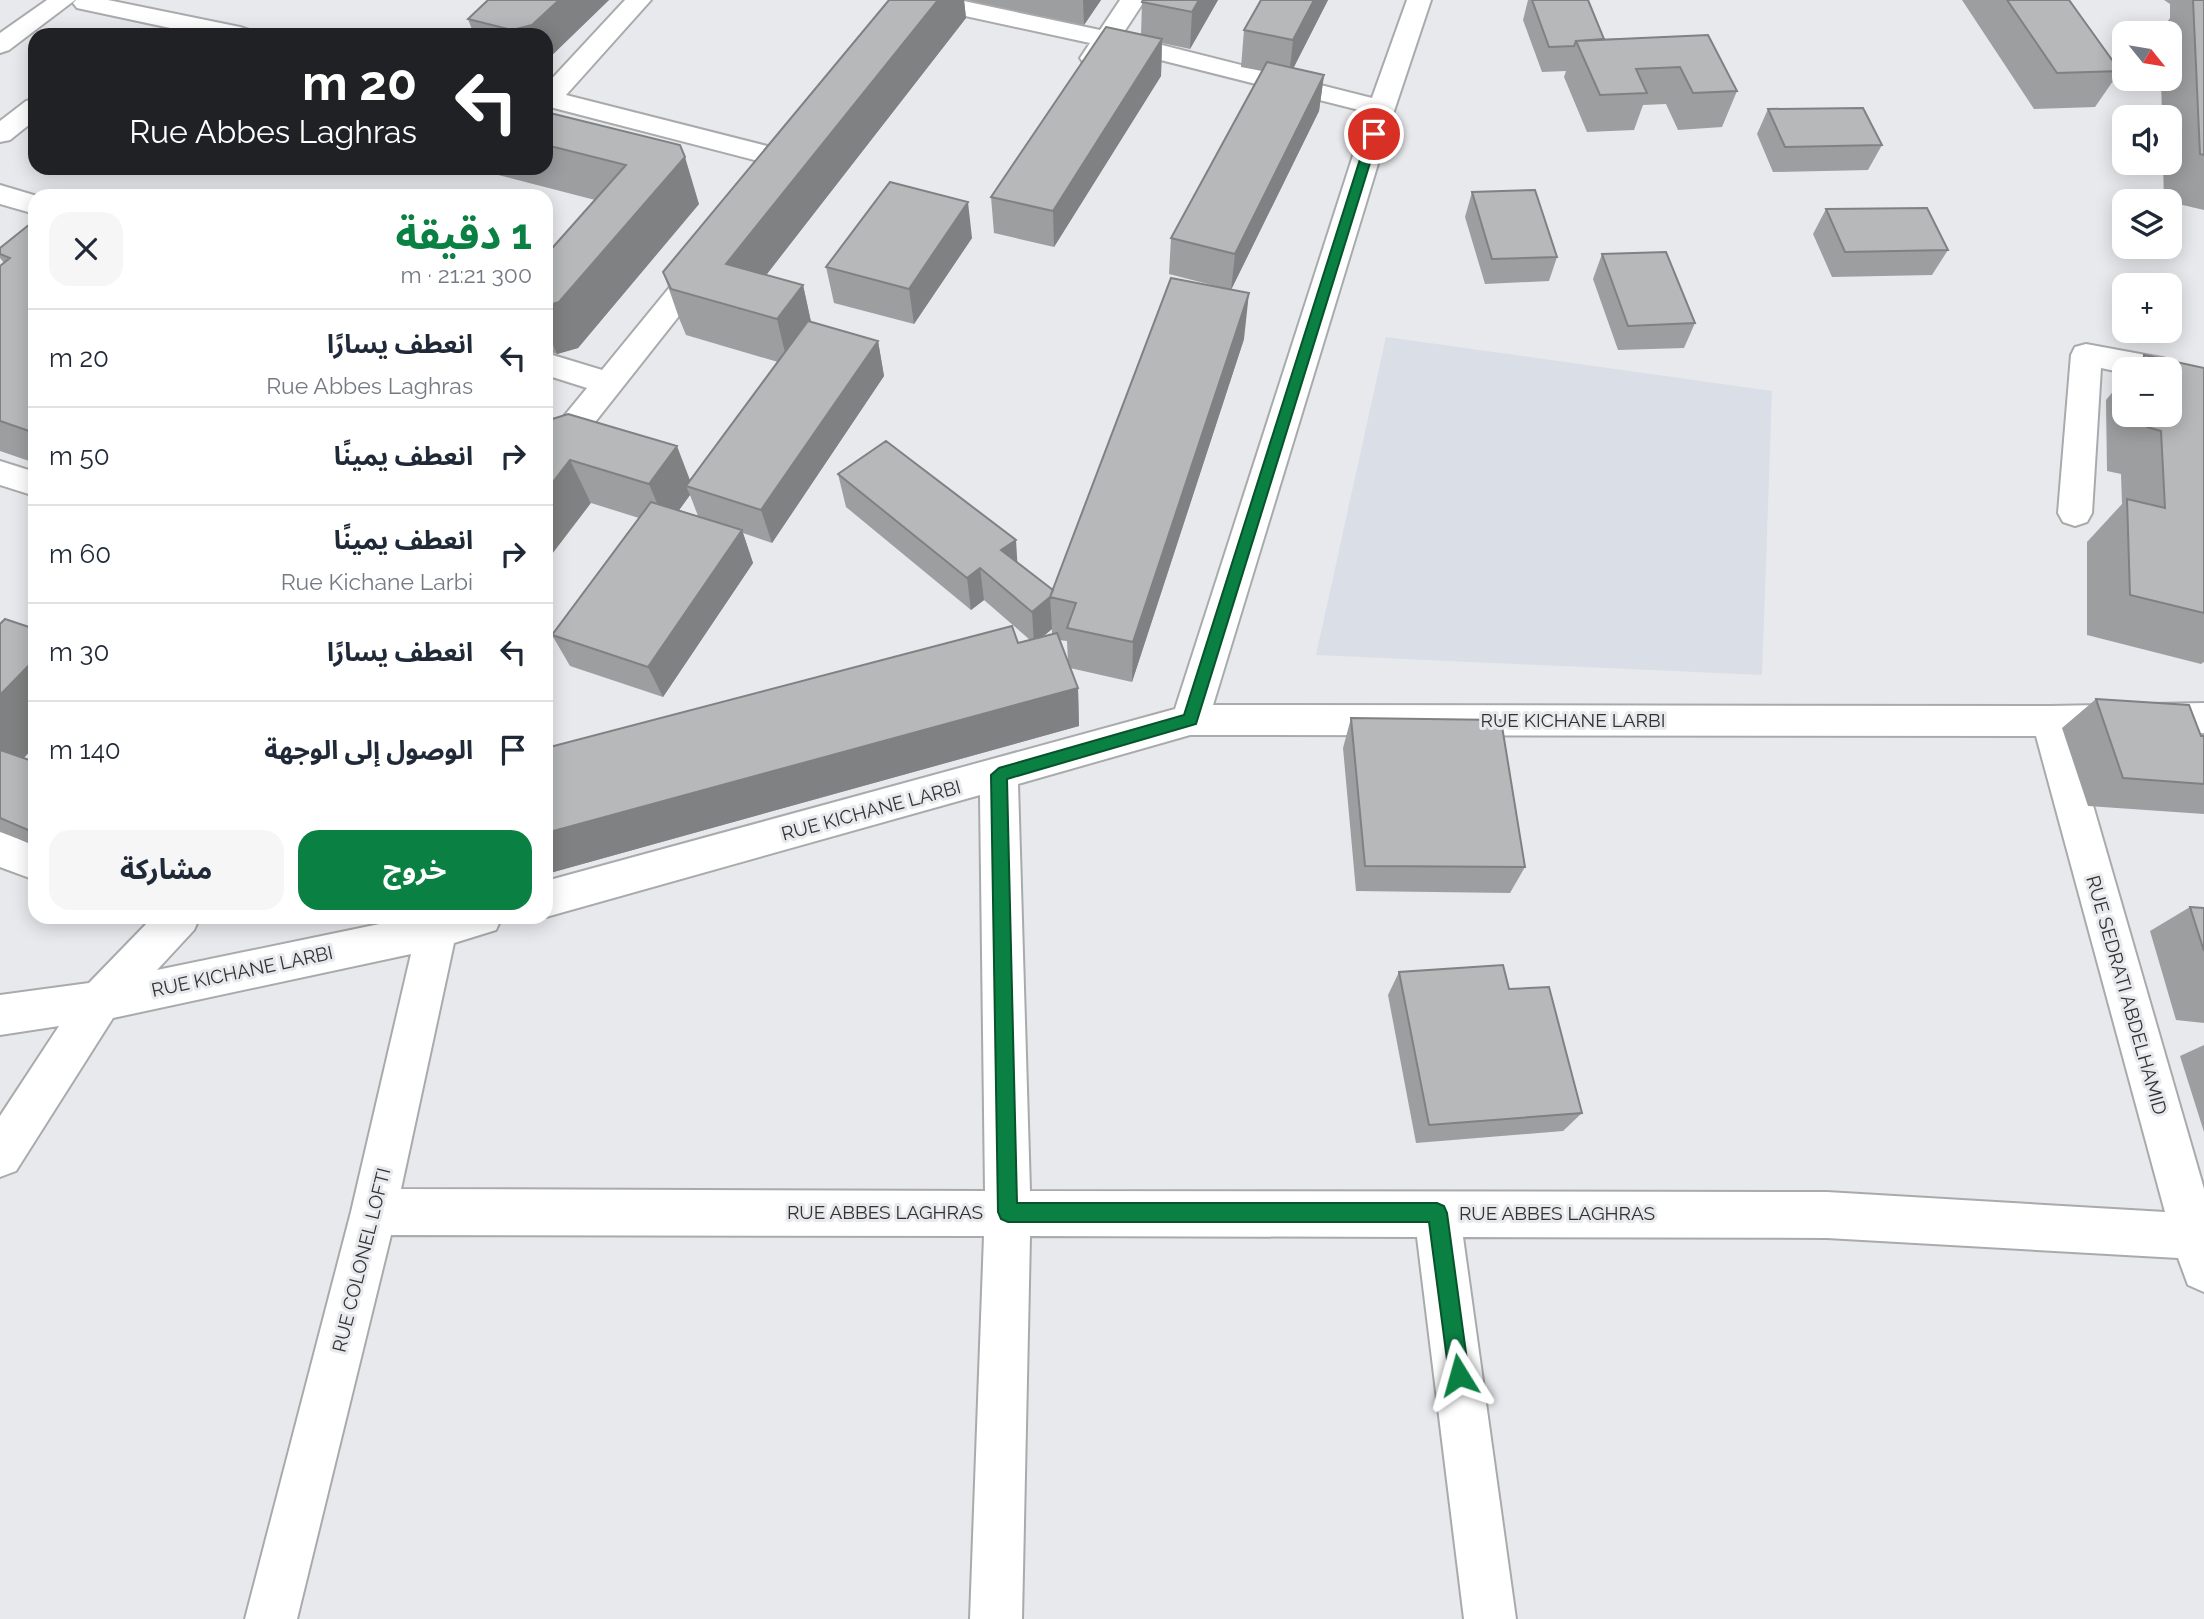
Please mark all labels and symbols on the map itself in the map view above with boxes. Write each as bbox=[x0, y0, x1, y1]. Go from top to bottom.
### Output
north arrow bbox=[2112, 21, 2182, 91]
pin bbox=[1344, 104, 1404, 164]
street label: RUE KICHANE LARBI bbox=[1481, 709, 1665, 731]
street label: RUE KICHANE LARBI bbox=[779, 775, 963, 845]
street label: RUE SEDRATI ABDELHAMID bbox=[2082, 873, 2172, 1117]
street label: RUE KICHANE LARBI bbox=[149, 941, 335, 1001]
street label: RUE COLONEL LOFTI bbox=[327, 1166, 395, 1354]
street label: RUE ABBES LAGHRAS bbox=[787, 1201, 983, 1223]
street label: RUE ABBES LAGHRAS bbox=[1459, 1202, 1655, 1224]
position arrow bbox=[1422, 1338, 1496, 1412]

